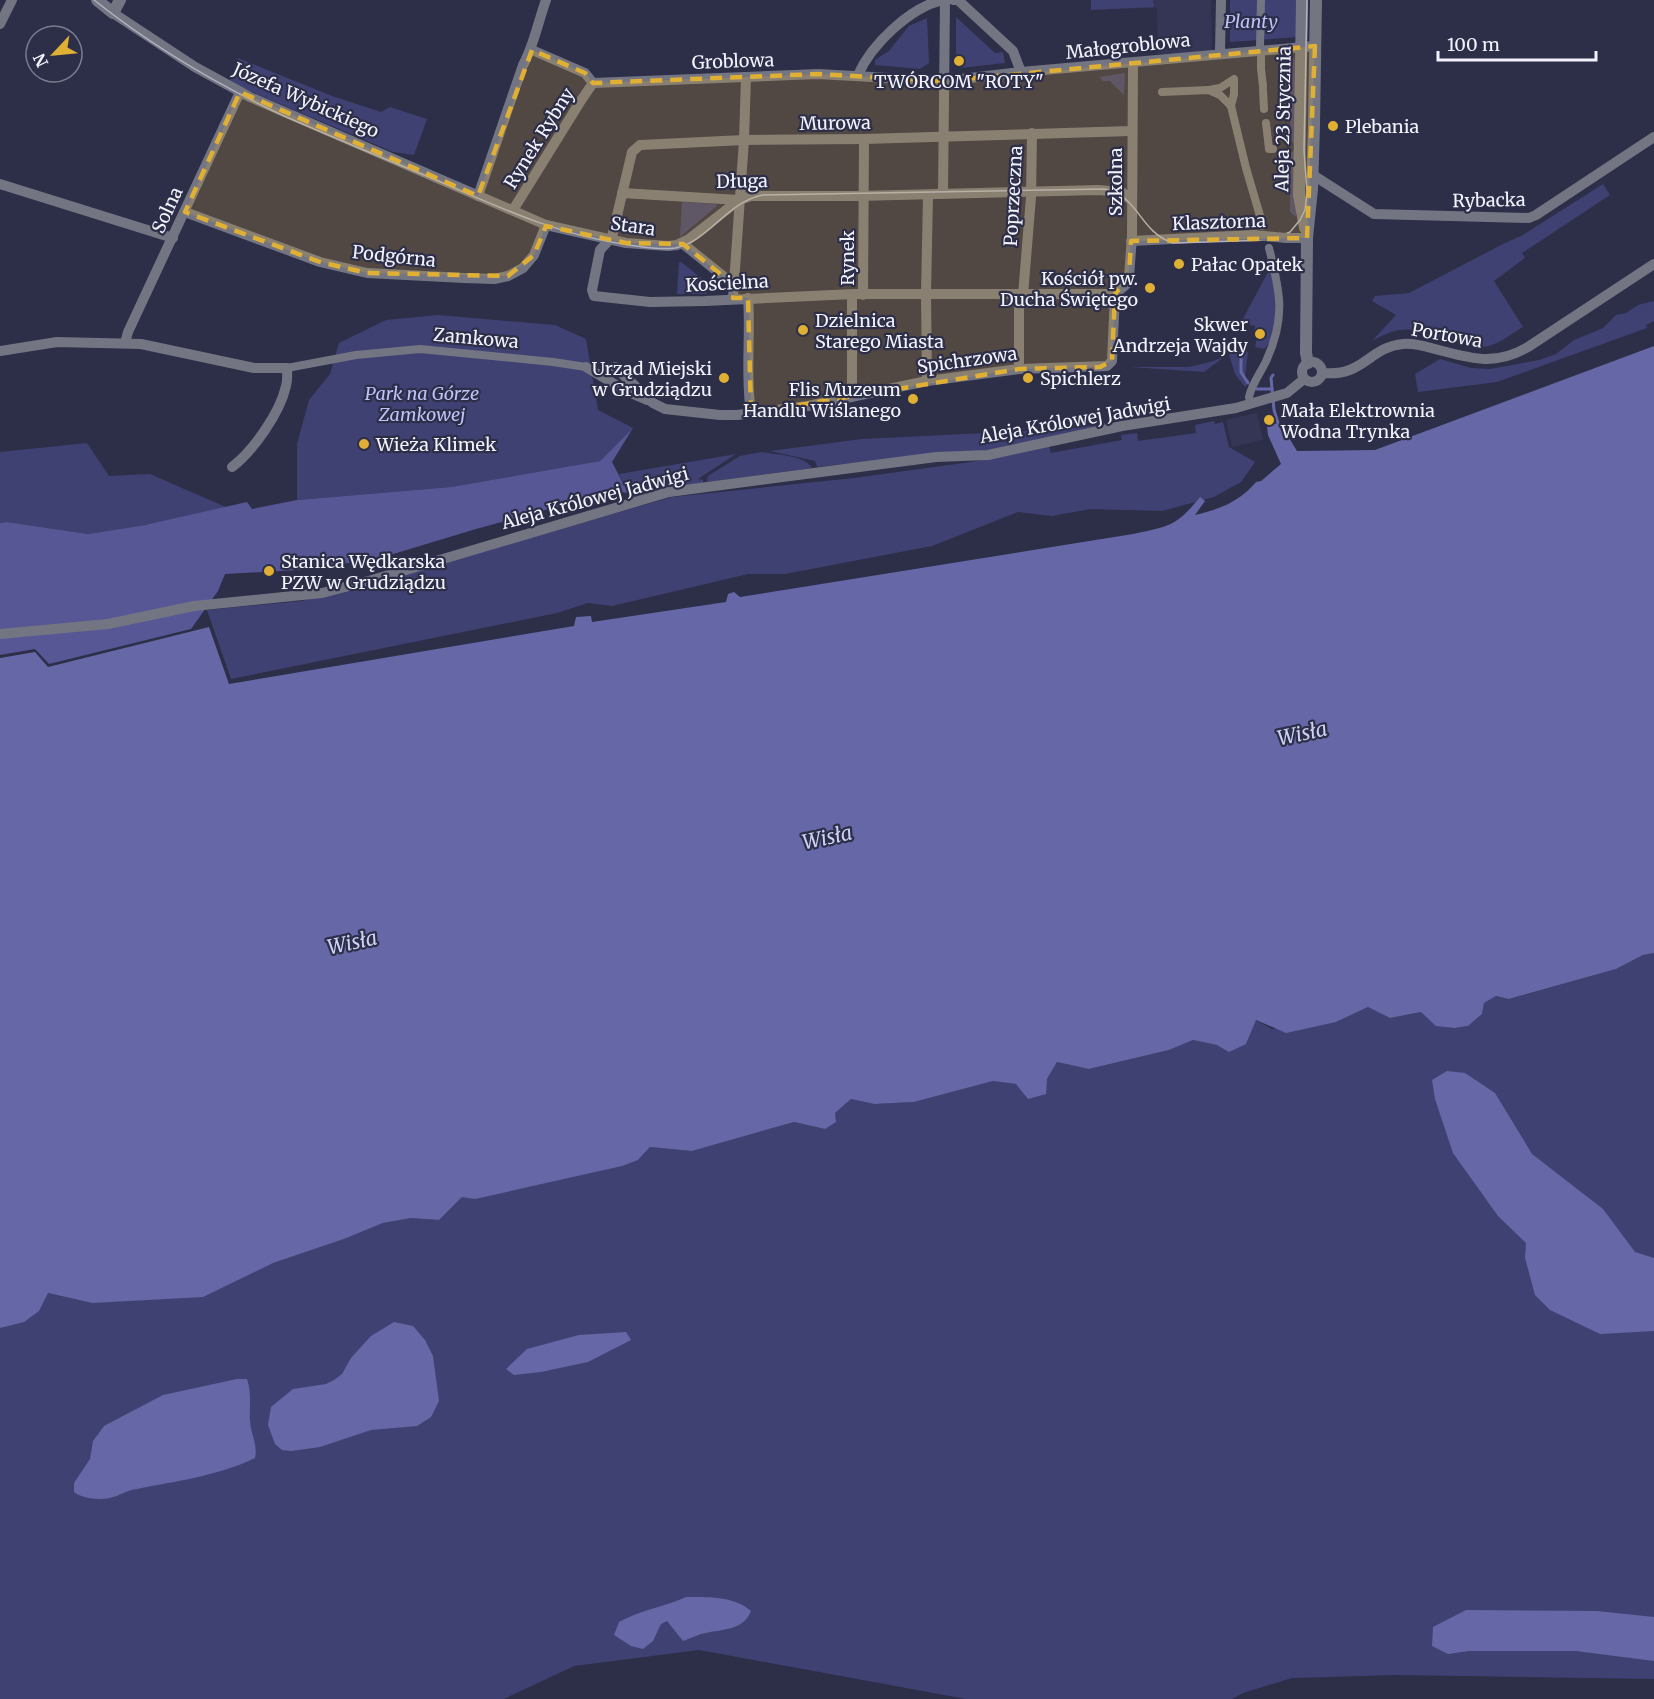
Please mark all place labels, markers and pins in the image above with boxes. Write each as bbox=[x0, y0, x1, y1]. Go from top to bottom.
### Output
marker: TWÓRCOM "ROTY" bbox=[952, 54, 966, 68]
place label: TWÓRCOM "ROTY" bbox=[874, 70, 1044, 93]
place label: Plebania bbox=[1345, 115, 1420, 138]
marker: Plebania bbox=[1326, 119, 1340, 133]
place label: Pałac Opatek bbox=[1191, 253, 1303, 276]
marker: Pałac Opatek bbox=[1172, 257, 1186, 271]
place label: Kościół pw. Ducha Świętego bbox=[1000, 267, 1138, 311]
marker: Kościół pw. Ducha Świętego bbox=[1143, 281, 1157, 295]
place label: Dzielnica Starego Miasta bbox=[815, 309, 944, 353]
place label: Skwer Andrzeja Wajdy bbox=[1112, 313, 1249, 357]
marker: Dzielnica Starego Miasta bbox=[796, 323, 810, 337]
marker: Skwer Andrzeja Wajdy bbox=[1253, 327, 1267, 341]
place label: Urząd Miejski w Grudziądzu bbox=[591, 357, 712, 401]
place label: Spichlerz bbox=[1040, 367, 1121, 390]
marker: Urząd Miejski w Grudziądzu bbox=[717, 371, 731, 385]
marker: Spichlerz bbox=[1021, 371, 1035, 385]
place label: Flis Muzeum Handlu Wiślanego bbox=[743, 378, 901, 422]
marker: Flis Muzeum Handlu Wiślanego bbox=[906, 392, 920, 406]
place label: Mała Elektrownia Wodna Trynka bbox=[1280, 399, 1435, 443]
marker: Mała Elektrownia Wodna Trynka bbox=[1262, 413, 1276, 427]
place label: Wieża Klimek bbox=[375, 433, 497, 456]
marker: Wieża Klimek bbox=[357, 437, 371, 451]
place label: Stanica Wędkarska PZW w Grudziądzu bbox=[281, 550, 446, 594]
marker: Stanica Wędkarska PZW w Grudziądzu bbox=[262, 564, 276, 578]

